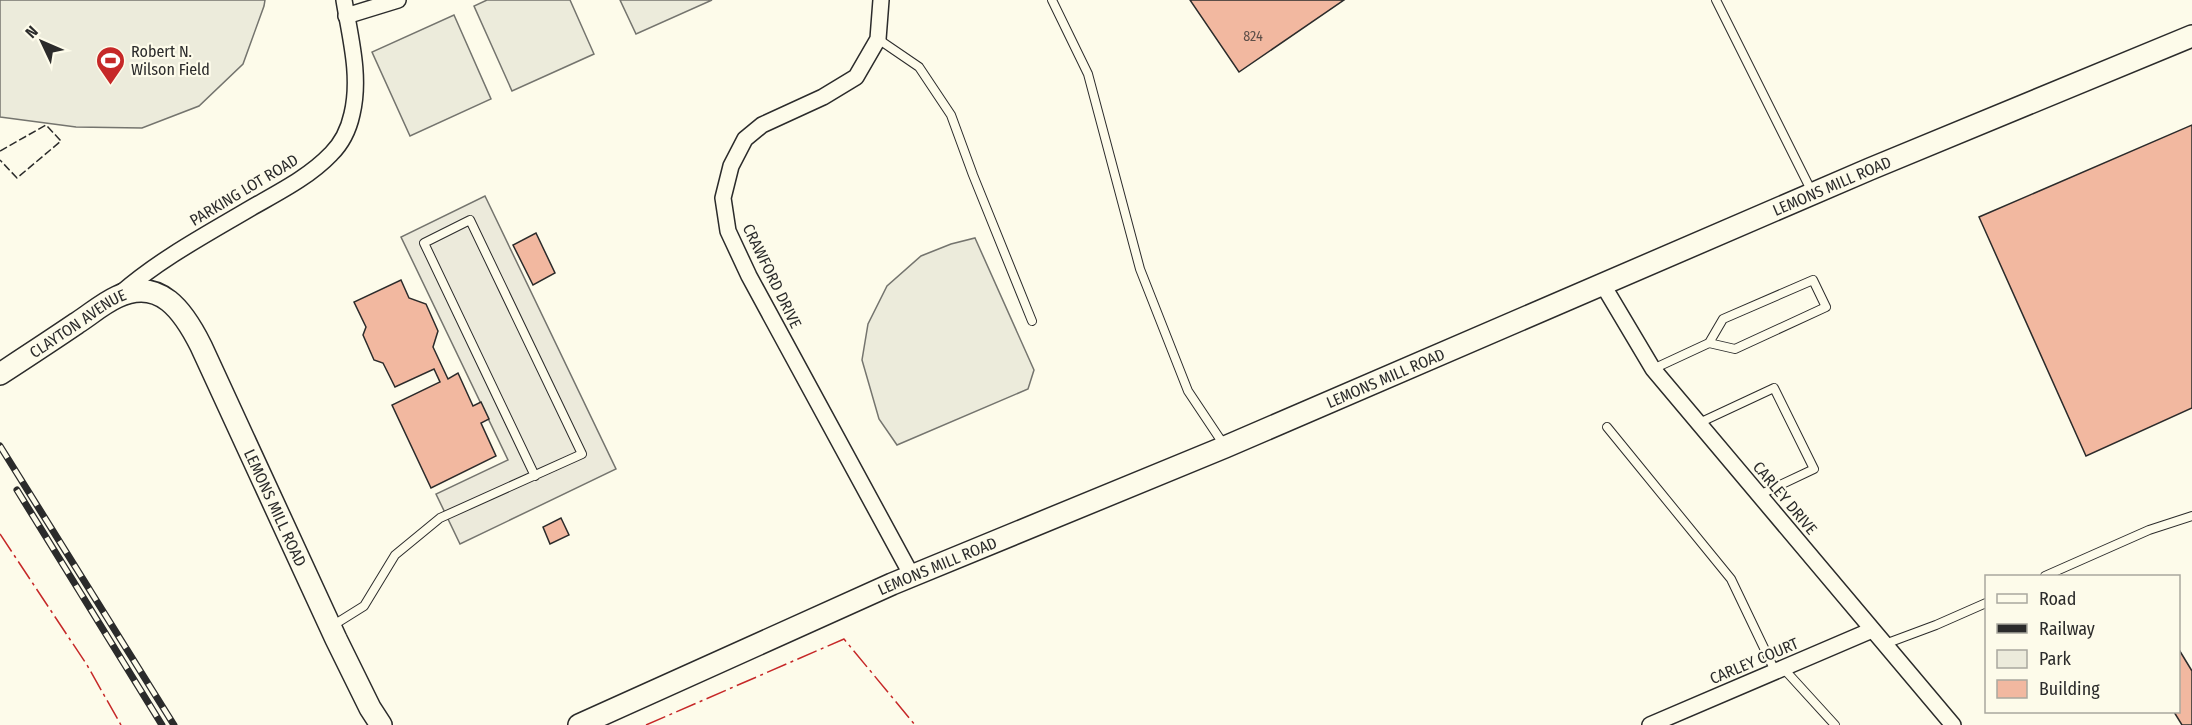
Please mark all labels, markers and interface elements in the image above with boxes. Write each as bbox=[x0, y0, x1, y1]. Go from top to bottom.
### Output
north arrow bbox=[12, 12, 72, 72]
text: N bbox=[21, 22, 42, 42]
house number: 824 bbox=[1243, 28, 1263, 45]
place label: Robert N. Wilson Field bbox=[131, 42, 210, 79]
sports icon: Robert N. Wilson Field bbox=[94, 44, 126, 86]
street label: PARKING LOT ROAD bbox=[186, 150, 302, 230]
street label: LEMONS MILL ROAD bbox=[1770, 152, 1894, 219]
street label: CRAWFORD DRIVE bbox=[739, 221, 805, 331]
street label: CLAYTON AVENUE bbox=[26, 285, 129, 362]
street label: LEMONS MILL ROAD bbox=[1323, 344, 1447, 412]
street label: LEMONS MILL ROAD bbox=[240, 446, 311, 569]
street label: CARLEY DRIVE bbox=[1749, 458, 1821, 538]
street label: LEMONS MILL ROAD bbox=[875, 533, 999, 599]
legend bbox=[1985, 575, 2180, 713]
text: Road bbox=[2039, 588, 2076, 610]
text: Railway bbox=[2039, 618, 2095, 640]
street label: CARLEY COURT bbox=[1707, 634, 1802, 688]
text: Park bbox=[2039, 648, 2072, 670]
text: Building bbox=[2039, 678, 2100, 700]

